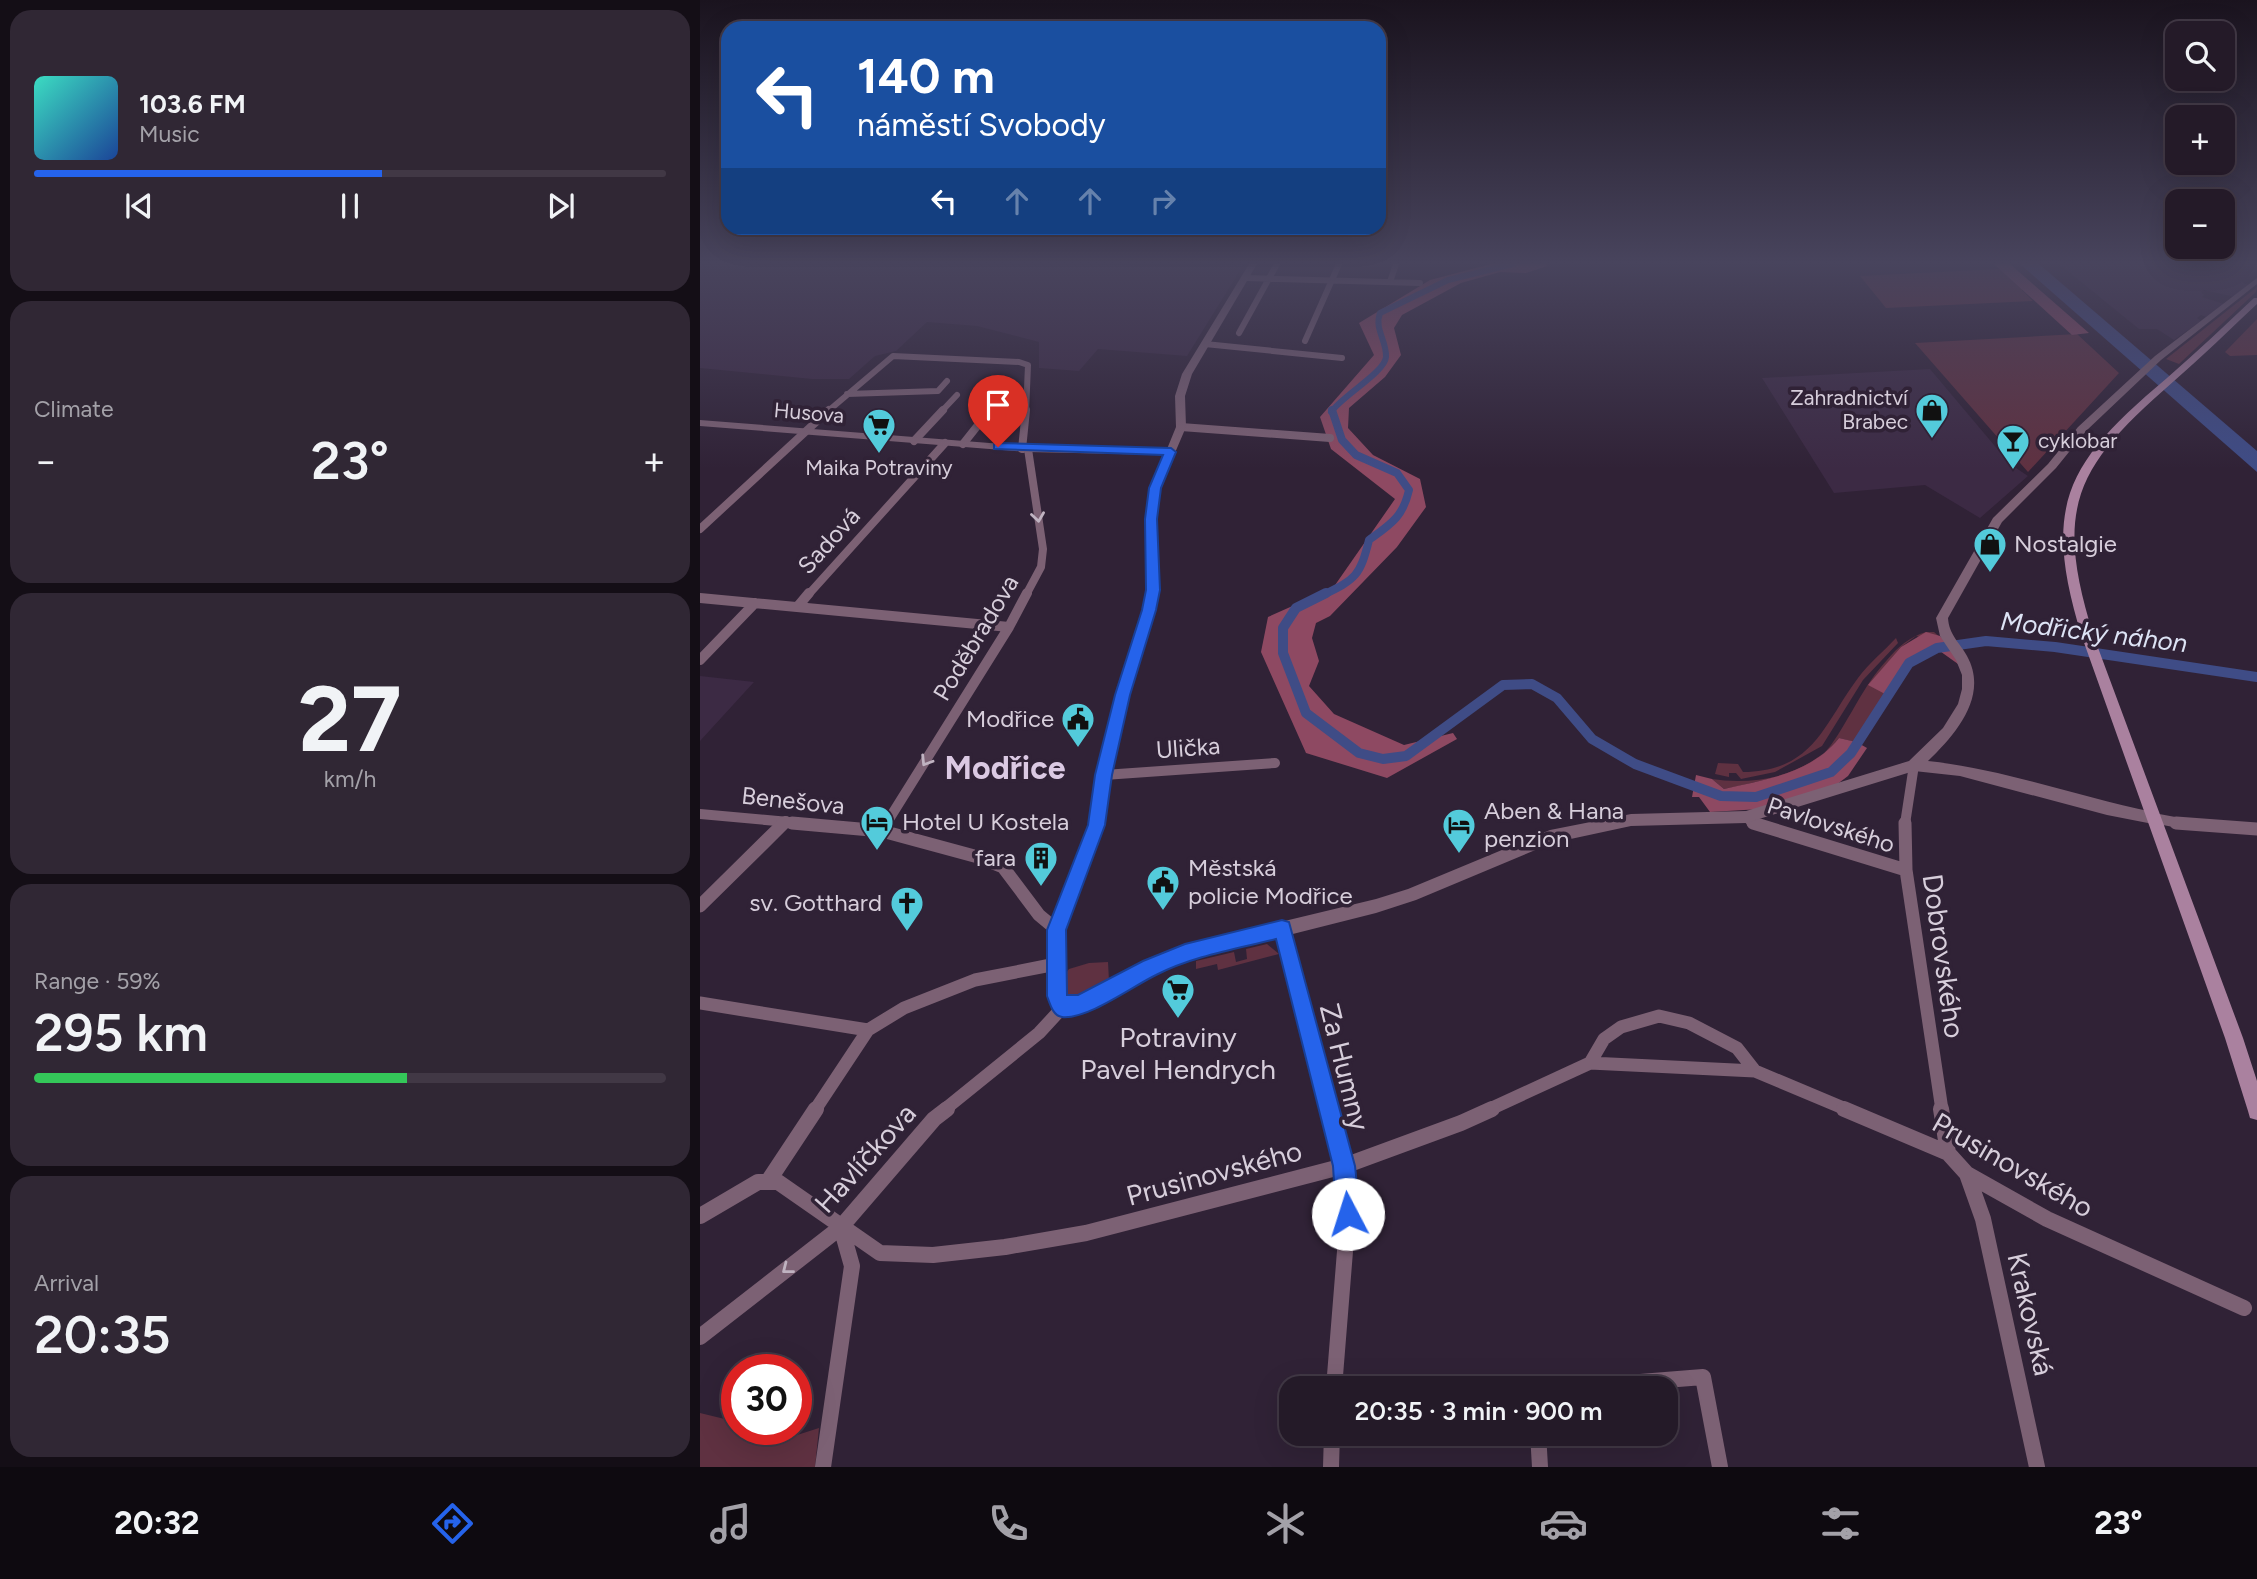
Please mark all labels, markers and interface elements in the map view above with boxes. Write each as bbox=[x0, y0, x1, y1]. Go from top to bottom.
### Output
map controls bbox=[2165, 21, 2235, 259]
button: search bbox=[2165, 21, 2235, 91]
text: 140 m bbox=[857, 46, 995, 105]
icon: left bbox=[742, 49, 833, 140]
text: 103.6 FM bbox=[139, 88, 246, 120]
button: + bbox=[2165, 105, 2235, 175]
text: náměstí Svobody bbox=[857, 106, 1106, 144]
text: Music bbox=[139, 120, 200, 148]
icon: left bbox=[925, 182, 963, 220]
icon: ahead bbox=[998, 182, 1036, 220]
icon: ahead bbox=[1071, 182, 1109, 220]
icon: right bbox=[1144, 182, 1182, 220]
icon: previous bbox=[120, 187, 158, 225]
icon: pause bbox=[331, 187, 369, 225]
icon: next bbox=[542, 187, 580, 225]
button: − bbox=[2165, 189, 2235, 259]
pin bbox=[968, 375, 1028, 447]
place label: Zahradnictví Brabec bbox=[1790, 385, 1909, 434]
icon: arrive bbox=[979, 386, 1017, 424]
shop icon: Zahradnictví Brabec bbox=[1913, 391, 1951, 440]
text: Climate bbox=[34, 395, 113, 423]
street label: Husova bbox=[773, 397, 845, 428]
supermarket icon: Maika Potraviny bbox=[860, 406, 898, 455]
bar icon: cyklobar bbox=[1994, 422, 2032, 471]
place label: cyklobar bbox=[2038, 428, 2117, 453]
text: 23° bbox=[311, 430, 389, 492]
text: − bbox=[34, 438, 58, 484]
text: + bbox=[642, 438, 666, 484]
place label: Maika Potraviny bbox=[805, 455, 953, 480]
street label: Sadová bbox=[791, 502, 866, 580]
one-way arrow bbox=[1031, 511, 1046, 523]
shop icon: Nostalgie bbox=[1971, 525, 2009, 574]
place label: Nostalgie bbox=[2014, 529, 2117, 558]
street label: Poděbradova bbox=[927, 570, 1024, 706]
water label: Modřický náhon bbox=[1999, 605, 2189, 659]
text: 27 bbox=[298, 665, 402, 774]
public building icon: Modřice bbox=[1059, 700, 1097, 749]
place label: Modřice bbox=[966, 704, 1054, 733]
street label: Ulička bbox=[1155, 731, 1221, 764]
district label: Modřice bbox=[945, 749, 1066, 787]
one-way arrow bbox=[921, 753, 934, 766]
text: km/h bbox=[324, 765, 376, 793]
street label: Benešova bbox=[740, 781, 846, 820]
street label: Pavlovského bbox=[1764, 790, 1899, 859]
place label: Aben & Hana penzion bbox=[1484, 796, 1624, 853]
hotel icon: Hotel U Kostela bbox=[858, 803, 896, 852]
hotel icon: Aben & Hana penzion bbox=[1440, 806, 1478, 855]
place label: Hotel U Kostela bbox=[902, 807, 1069, 836]
building icon: fara bbox=[1022, 839, 1060, 888]
place label: fara bbox=[975, 843, 1016, 872]
place label: Městská policie Modřice bbox=[1188, 853, 1353, 910]
public building icon: Městská policie Modřice bbox=[1144, 863, 1182, 912]
street label: Dobrovského bbox=[1916, 872, 1972, 1040]
church icon: sv. Gotthard bbox=[888, 884, 926, 933]
place label: sv. Gotthard bbox=[749, 888, 882, 917]
text: Range · 59% bbox=[34, 967, 161, 995]
supermarket icon: Potraviny Pavel Hendrych bbox=[1159, 971, 1197, 1020]
street label: Za Humny bbox=[1313, 1000, 1377, 1134]
text: 295 km bbox=[34, 1002, 208, 1064]
place label: Potraviny Pavel Hendrych bbox=[1080, 1020, 1276, 1086]
street label: Havlíčkova bbox=[807, 1096, 923, 1220]
street label: Prusinovského bbox=[1926, 1105, 2100, 1225]
street label: Prusinovského bbox=[1123, 1133, 1305, 1213]
position arrow bbox=[1311, 1177, 1385, 1251]
street label: Krakovská bbox=[2000, 1249, 2062, 1379]
one-way arrow bbox=[782, 1261, 795, 1274]
text: Arrival bbox=[34, 1269, 99, 1297]
text: 20:35 bbox=[34, 1304, 171, 1366]
speed limit sign: 30 bbox=[721, 1354, 812, 1445]
text: 20:35 · 3 min · 900 m bbox=[1354, 1395, 1603, 1427]
icon: directions bbox=[428, 1499, 477, 1548]
icon: music bbox=[706, 1499, 755, 1548]
icon: phone bbox=[984, 1499, 1033, 1548]
icon: climate bbox=[1261, 1499, 1310, 1548]
icon: car bbox=[1539, 1499, 1588, 1548]
icon: filters bbox=[1816, 1499, 1865, 1548]
text: 20:32 bbox=[114, 1504, 200, 1542]
text: 23° bbox=[2094, 1504, 2143, 1542]

